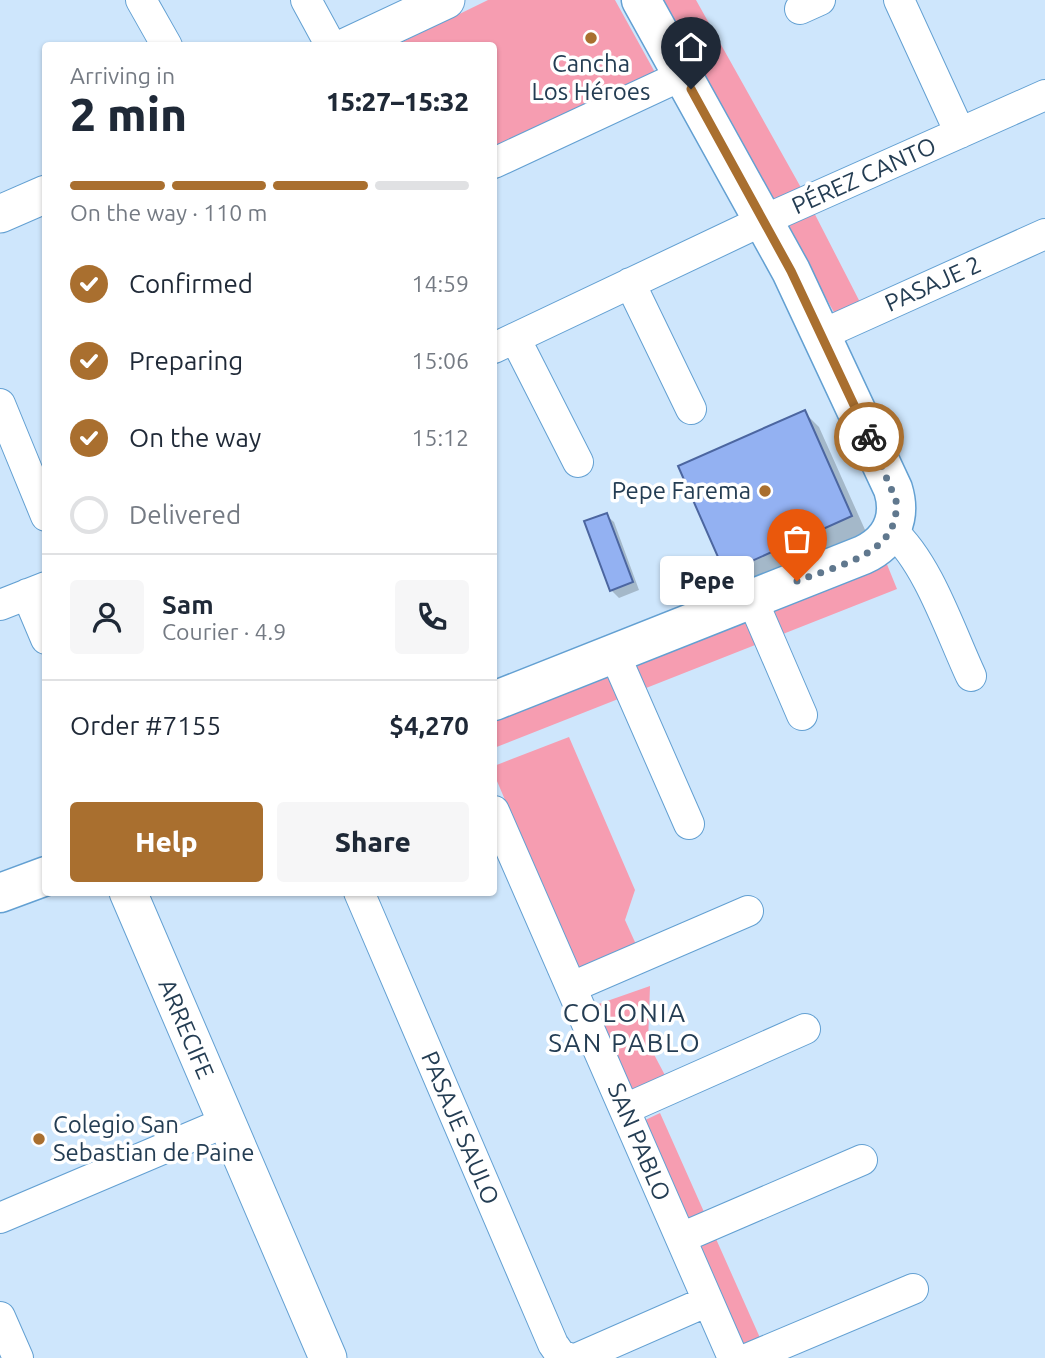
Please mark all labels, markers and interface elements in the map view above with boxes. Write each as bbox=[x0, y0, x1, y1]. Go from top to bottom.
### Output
pin bbox=[661, 17, 721, 89]
icon: home bbox=[672, 28, 710, 66]
marker: Cancha Los Héroes bbox=[583, 30, 599, 46]
place label: Cancha Los Héroes bbox=[532, 50, 650, 105]
text: Arriving in bbox=[70, 63, 175, 88]
text: 15:27–15:32 bbox=[326, 87, 469, 116]
text: 2 min bbox=[70, 88, 187, 140]
street label: PÉREZ CANTO bbox=[787, 131, 940, 219]
text: On the way · 110 m bbox=[70, 200, 267, 225]
street label: PASAJE 2 bbox=[880, 250, 985, 317]
icon: check bbox=[70, 265, 108, 303]
text: Confirmed bbox=[129, 269, 253, 298]
text: 14:59 bbox=[411, 271, 469, 296]
icon: check bbox=[70, 342, 108, 380]
text: Preparing bbox=[129, 346, 243, 375]
text: 15:06 bbox=[411, 348, 469, 373]
courier bbox=[834, 402, 904, 472]
icon: bike bbox=[850, 418, 888, 456]
icon: check bbox=[70, 419, 108, 457]
text: On the way bbox=[129, 423, 261, 452]
text: 15:12 bbox=[411, 425, 469, 450]
place label: Pepe Farema bbox=[612, 477, 751, 504]
marker: Pepe Farema bbox=[757, 483, 773, 499]
text: Delivered bbox=[129, 500, 241, 529]
pin bbox=[767, 509, 827, 581]
icon: bag bbox=[778, 520, 816, 558]
callout: Pepe bbox=[660, 556, 755, 606]
text: Pepe bbox=[679, 568, 735, 593]
button: person bbox=[70, 580, 144, 654]
button: phone bbox=[395, 580, 469, 654]
text: Sam bbox=[162, 590, 214, 619]
text: Courier · 4.9 bbox=[162, 619, 286, 644]
text: Order #7155 bbox=[70, 711, 221, 740]
text: $4,270 bbox=[389, 711, 469, 740]
button: Help bbox=[70, 802, 263, 882]
button: Share bbox=[277, 802, 469, 882]
street label: ARRECIFE bbox=[153, 975, 220, 1083]
district label: COLONIA SAN PABLO bbox=[548, 998, 702, 1057]
street label: PASAJE SAULO bbox=[416, 1047, 505, 1208]
street label: SAN PABLO bbox=[603, 1079, 676, 1205]
place label: Colegio San Sebastian de Paine bbox=[53, 1111, 254, 1166]
marker: Colegio San Sebastian de Paine bbox=[31, 1131, 47, 1147]

